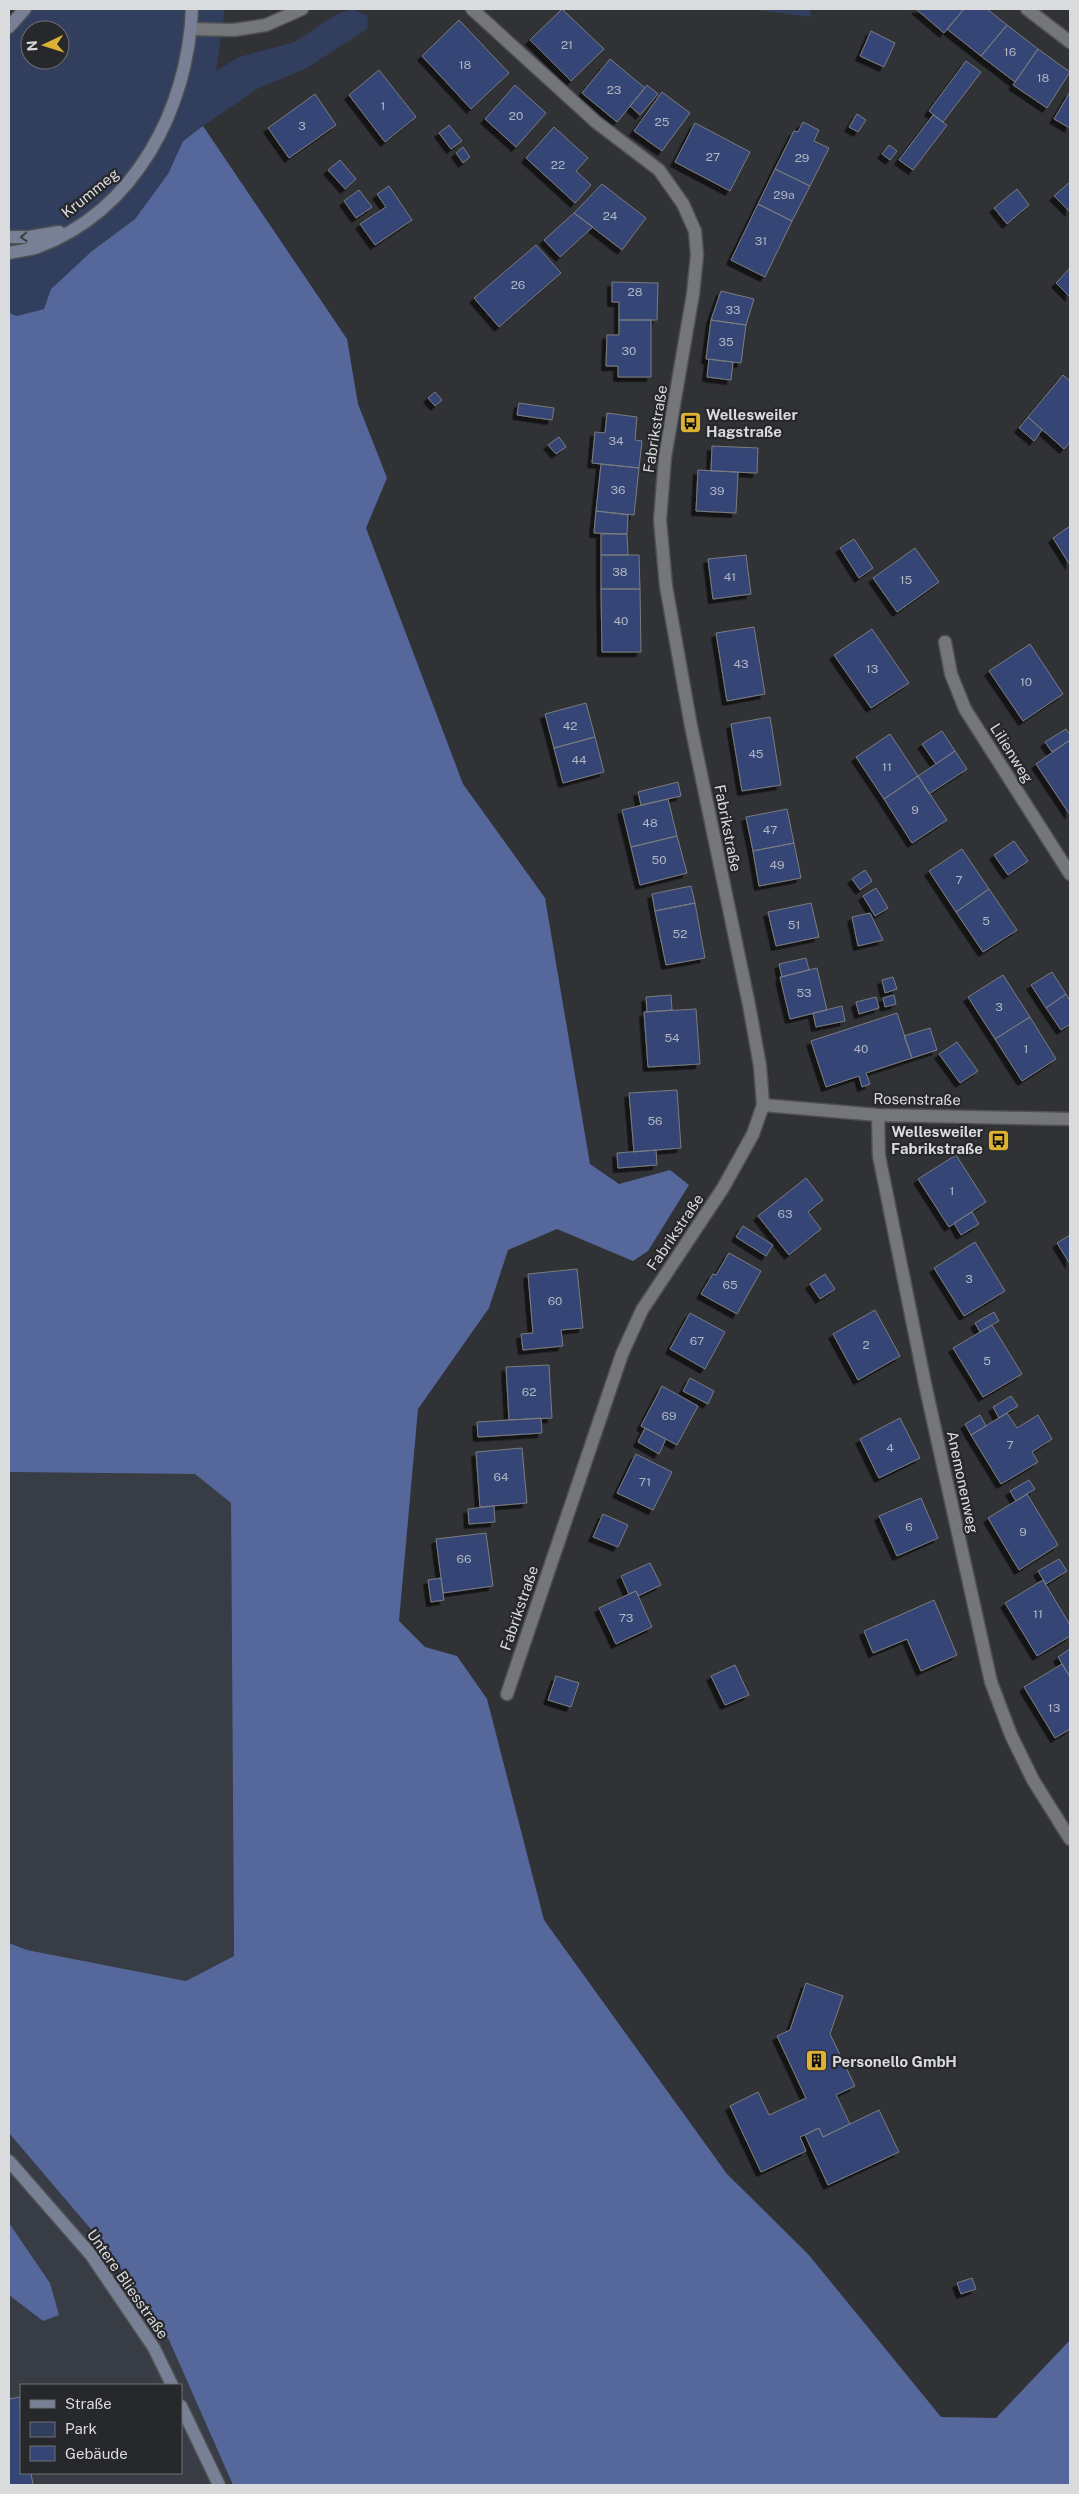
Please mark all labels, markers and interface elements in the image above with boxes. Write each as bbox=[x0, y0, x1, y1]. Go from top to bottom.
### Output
north arrow bbox=[20, 20, 70, 70]
house number: 21 bbox=[561, 38, 573, 52]
text: N bbox=[24, 40, 40, 52]
house number: 16 bbox=[1004, 45, 1016, 59]
house number: 18 bbox=[459, 58, 472, 72]
house number: 18 bbox=[1037, 71, 1050, 85]
house number: 23 bbox=[607, 83, 621, 97]
house number: 1 bbox=[381, 99, 385, 113]
house number: 20 bbox=[509, 109, 523, 123]
house number: 25 bbox=[655, 115, 670, 129]
house number: 3 bbox=[298, 119, 306, 133]
house number: 27 bbox=[706, 150, 720, 164]
house number: 29 bbox=[795, 151, 809, 165]
house number: 22 bbox=[551, 158, 565, 172]
street label: Krummeg bbox=[58, 165, 122, 221]
house number: 29a bbox=[773, 188, 795, 202]
house number: 24 bbox=[603, 209, 618, 223]
one-way arrow bbox=[20, 231, 28, 242]
house number: 31 bbox=[755, 234, 767, 248]
house number: 26 bbox=[511, 278, 525, 292]
house number: 28 bbox=[628, 285, 643, 299]
house number: 33 bbox=[725, 303, 741, 317]
house number: 35 bbox=[718, 335, 734, 349]
house number: 30 bbox=[622, 344, 636, 358]
street label: Fabrikstraße bbox=[640, 384, 670, 474]
place label: Wellesweiler Hagstraße bbox=[706, 406, 798, 440]
bus stop icon: Wellesweiler Hagstraße bbox=[678, 411, 702, 435]
house number: 34 bbox=[608, 434, 624, 448]
house number: 36 bbox=[611, 483, 625, 497]
house number: 39 bbox=[710, 484, 724, 498]
house number: 38 bbox=[612, 565, 628, 579]
house number: 41 bbox=[724, 570, 736, 584]
house number: 15 bbox=[900, 573, 913, 587]
house number: 40 bbox=[614, 614, 628, 628]
house number: 43 bbox=[733, 657, 749, 671]
house number: 13 bbox=[866, 662, 878, 676]
house number: 10 bbox=[1020, 675, 1032, 689]
house number: 42 bbox=[563, 719, 577, 733]
street label: Lilienweg bbox=[987, 720, 1037, 786]
house number: 45 bbox=[748, 747, 764, 761]
house number: 44 bbox=[571, 753, 587, 767]
house number: 11 bbox=[882, 760, 892, 774]
street label: Fabrikstraße bbox=[711, 783, 745, 873]
house number: 9 bbox=[911, 803, 919, 817]
house number: 48 bbox=[642, 816, 658, 830]
house number: 47 bbox=[763, 823, 777, 837]
house number: 50 bbox=[651, 853, 667, 867]
house number: 49 bbox=[769, 858, 785, 872]
house number: 7 bbox=[955, 873, 963, 887]
house number: 5 bbox=[982, 914, 990, 928]
house number: 51 bbox=[788, 918, 800, 932]
house number: 52 bbox=[673, 927, 687, 941]
house number: 53 bbox=[796, 986, 812, 1000]
house number: 3 bbox=[995, 1000, 1003, 1014]
house number: 54 bbox=[664, 1031, 680, 1045]
house number: 40 bbox=[854, 1042, 868, 1056]
house number: 1 bbox=[1024, 1042, 1028, 1056]
street label: Rosenstraße bbox=[873, 1090, 961, 1108]
house number: 56 bbox=[647, 1114, 663, 1128]
place label: Wellesweiler Fabrikstraße bbox=[891, 1123, 983, 1157]
bus stop icon: Wellesweiler Fabrikstraße bbox=[987, 1128, 1011, 1152]
house number: 1 bbox=[950, 1184, 954, 1198]
street label: Fabrikstraße bbox=[643, 1191, 707, 1273]
house number: 63 bbox=[778, 1207, 792, 1221]
house number: 3 bbox=[965, 1272, 973, 1286]
house number: 65 bbox=[722, 1278, 738, 1292]
house number: 60 bbox=[548, 1294, 562, 1308]
house number: 67 bbox=[690, 1334, 704, 1348]
house number: 2 bbox=[862, 1338, 870, 1352]
house number: 5 bbox=[983, 1354, 991, 1368]
house number: 62 bbox=[522, 1385, 536, 1399]
house number: 69 bbox=[662, 1409, 676, 1423]
street label: Anemonenweg bbox=[944, 1429, 982, 1535]
house number: 7 bbox=[1006, 1438, 1014, 1452]
house number: 4 bbox=[886, 1441, 894, 1455]
house number: 64 bbox=[494, 1470, 509, 1484]
house number: 71 bbox=[639, 1475, 651, 1489]
house number: 6 bbox=[905, 1520, 913, 1534]
house number: 9 bbox=[1019, 1525, 1027, 1539]
house number: 66 bbox=[457, 1552, 471, 1566]
street label: Fabrikstraße bbox=[497, 1563, 541, 1653]
house number: 11 bbox=[1033, 1607, 1043, 1621]
house number: 73 bbox=[619, 1611, 633, 1625]
house number: 13 bbox=[1048, 1701, 1060, 1715]
building icon: Personello GmbH bbox=[804, 2049, 828, 2073]
place label: Personello GmbH bbox=[832, 2053, 957, 2070]
street label: Untere Bliesstraße bbox=[84, 2226, 172, 2342]
legend bbox=[20, 2384, 182, 2474]
text: Straße bbox=[65, 2395, 112, 2412]
text: Park bbox=[65, 2420, 97, 2437]
text: Gebäude bbox=[65, 2445, 128, 2462]

